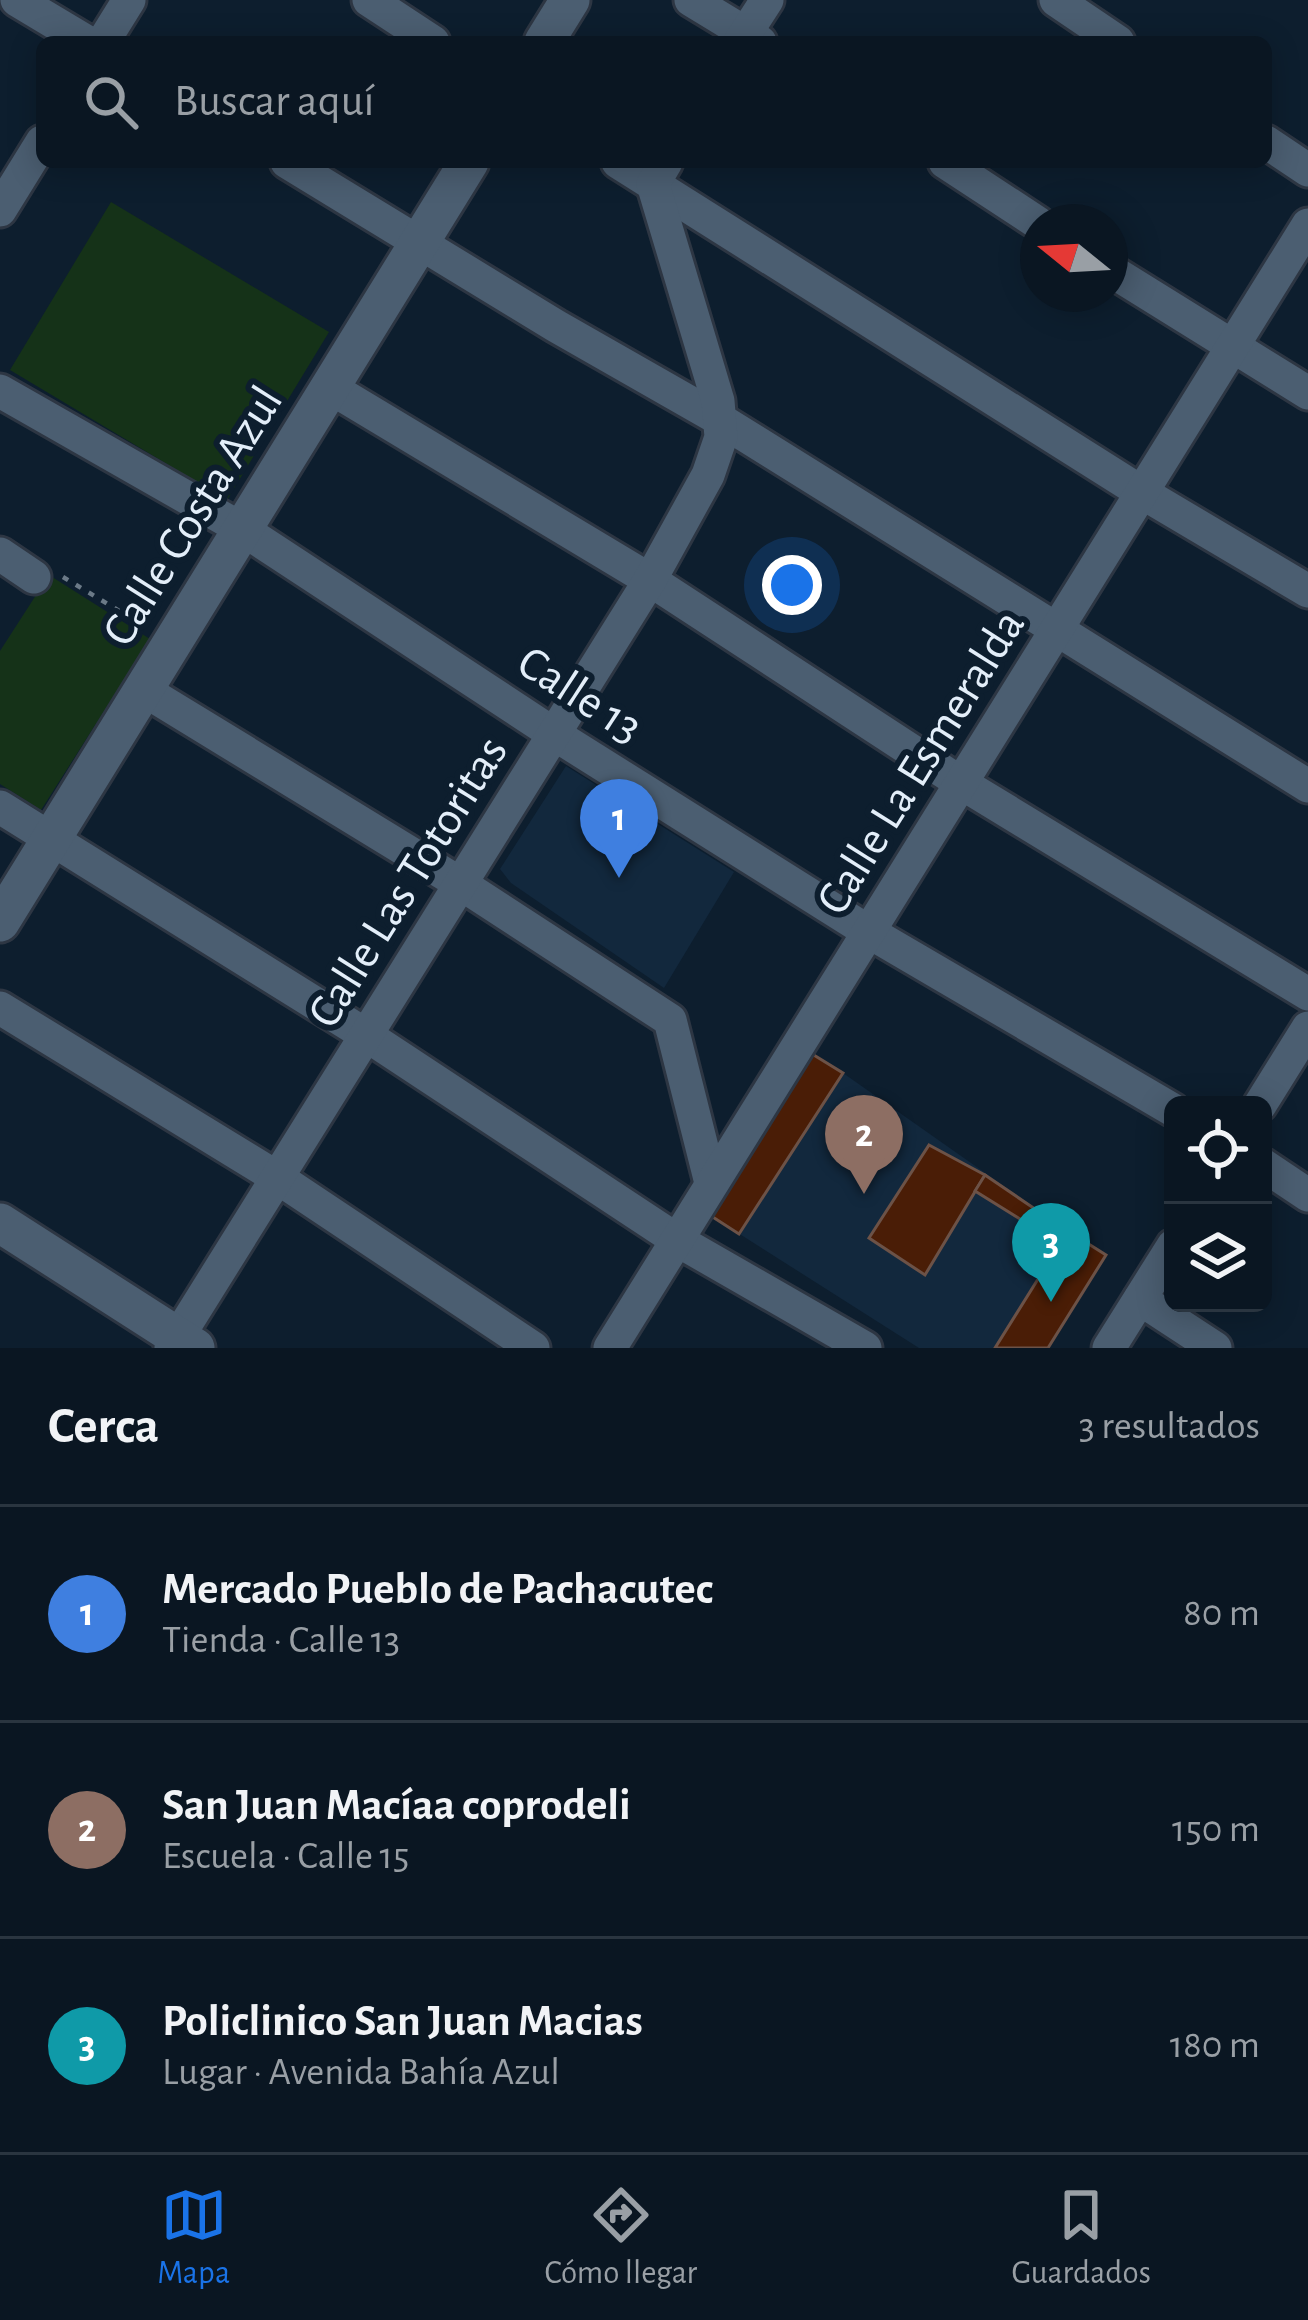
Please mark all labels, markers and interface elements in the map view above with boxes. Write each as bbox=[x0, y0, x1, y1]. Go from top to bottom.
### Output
search box bbox=[36, 36, 1272, 168]
icon: search bbox=[78, 69, 144, 135]
text: Buscar aquí bbox=[174, 79, 374, 124]
north arrow bbox=[1020, 204, 1128, 312]
street label: Calle Costa Azul bbox=[95, 379, 292, 655]
your location bbox=[762, 555, 822, 615]
street label: Calle La Esmeralda bbox=[809, 602, 1034, 923]
street label: Calle 13 bbox=[509, 638, 650, 753]
street label: Calle Las Totoritas bbox=[300, 729, 517, 1036]
pin: 1 bbox=[580, 779, 658, 878]
pin: 2 bbox=[825, 1095, 903, 1194]
map controls bbox=[1164, 1096, 1272, 1312]
button: locate bbox=[1164, 1096, 1272, 1204]
pin: 3 bbox=[1012, 1203, 1090, 1302]
button: layers bbox=[1164, 1204, 1272, 1312]
text: Cerca bbox=[48, 1401, 159, 1452]
text: 3 resultados bbox=[1079, 1407, 1260, 1446]
text: Mercado Pueblo de Pachacutec bbox=[162, 1567, 713, 1612]
text: 1 bbox=[80, 1594, 94, 1633]
text: 80 m bbox=[1183, 1594, 1260, 1633]
text: Tienda · Calle 13 bbox=[162, 1621, 400, 1660]
text: San Juan Macíaa coprodeli bbox=[162, 1783, 631, 1828]
text: 2 bbox=[78, 1810, 96, 1849]
text: 150 m bbox=[1172, 1810, 1260, 1849]
text: Escuela · Calle 15 bbox=[162, 1837, 409, 1876]
text: Policlinico San Juan Macias bbox=[162, 1999, 643, 2044]
text: 3 bbox=[79, 2026, 95, 2065]
text: 180 m bbox=[1170, 2026, 1260, 2065]
text: Lugar · Avenida Bahía Azul bbox=[162, 2053, 560, 2092]
tab: Mapa bbox=[157, 2182, 230, 2294]
tab: Cómo llegar bbox=[544, 2182, 697, 2294]
tab: Guardados bbox=[1012, 2182, 1151, 2294]

